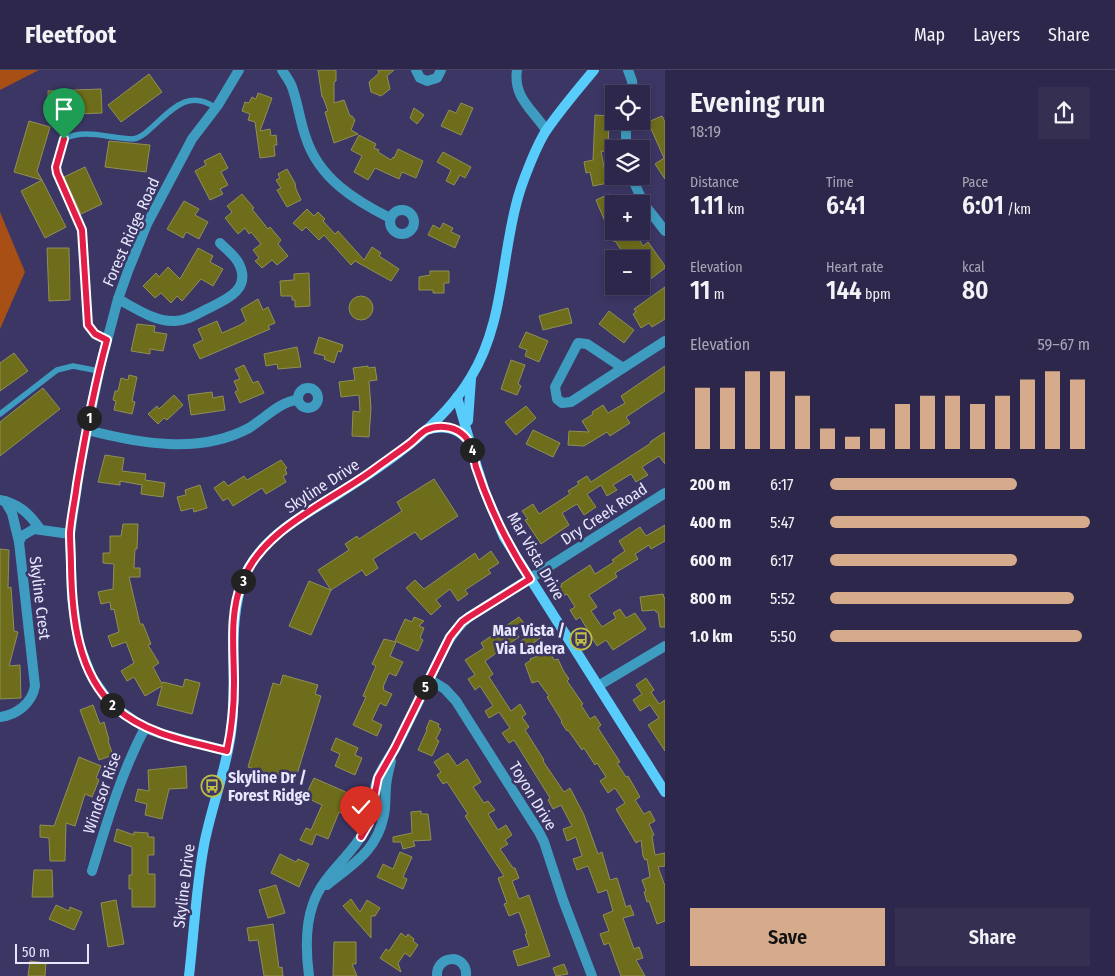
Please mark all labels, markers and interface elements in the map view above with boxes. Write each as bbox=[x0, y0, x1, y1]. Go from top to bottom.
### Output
text: Fleetfoot bbox=[25, 21, 116, 49]
text: Map bbox=[914, 24, 945, 46]
text: Layers bbox=[973, 24, 1020, 46]
text: Share bbox=[1048, 24, 1090, 46]
map controls bbox=[605, 85, 650, 295]
button: locate bbox=[605, 85, 650, 130]
text: Evening run bbox=[690, 86, 825, 119]
button: share bbox=[1038, 87, 1090, 139]
pin bbox=[43, 88, 85, 139]
icon: arrive bbox=[50, 95, 78, 123]
text: 18:19 bbox=[690, 122, 721, 141]
button: layers bbox=[605, 140, 650, 185]
text: Distance bbox=[690, 174, 739, 191]
text: Time bbox=[826, 174, 854, 191]
text: Pace bbox=[962, 174, 988, 191]
street label: Forest Ridge Road bbox=[98, 175, 164, 289]
text: 1.11 bbox=[690, 191, 724, 221]
text: 6:41 bbox=[826, 191, 866, 221]
text: 6:01 bbox=[962, 191, 1004, 221]
button: + bbox=[605, 195, 650, 240]
text: km bbox=[724, 201, 745, 218]
text: /km bbox=[1004, 201, 1031, 218]
button: − bbox=[605, 250, 650, 295]
text: Elevation bbox=[690, 259, 743, 276]
text: Heart rate bbox=[826, 259, 883, 276]
text: kcal bbox=[962, 259, 985, 276]
text: 11 bbox=[690, 276, 710, 306]
text: 144 bbox=[826, 276, 862, 306]
text: 80 bbox=[962, 276, 989, 306]
text: m bbox=[710, 286, 724, 303]
text: bpm bbox=[862, 286, 891, 303]
text: Elevation bbox=[690, 335, 750, 354]
text: 59–67 m bbox=[1037, 335, 1090, 354]
pin: 1 bbox=[76, 406, 102, 430]
text: 1 bbox=[87, 410, 92, 427]
pin: 4 bbox=[460, 438, 484, 462]
text: 4 bbox=[469, 442, 476, 459]
street label: Skyline Drive bbox=[281, 455, 363, 517]
text: 200 m bbox=[690, 475, 730, 494]
text: 6:17 bbox=[770, 475, 793, 494]
street label: Dry Creek Road bbox=[557, 479, 651, 549]
street label: Mar Vista Drive bbox=[503, 509, 569, 603]
text: 400 m bbox=[690, 513, 731, 532]
text: 5:47 bbox=[770, 513, 795, 532]
text: 600 m bbox=[690, 551, 731, 570]
text: 6:17 bbox=[770, 551, 793, 570]
street label: Skyline Crest bbox=[25, 555, 55, 642]
pin: 3 bbox=[230, 568, 256, 594]
text: 3 bbox=[240, 573, 247, 590]
text: 800 m bbox=[690, 589, 731, 608]
text: 5:52 bbox=[770, 589, 795, 608]
place label: Mar Vista / Via Ladera bbox=[493, 621, 565, 658]
bus stop icon: Mar Vista / Via Ladera bbox=[569, 627, 593, 651]
text: 1.0 km bbox=[690, 627, 733, 646]
text: 5:50 bbox=[770, 627, 796, 646]
pin: 5 bbox=[412, 674, 438, 700]
text: 5 bbox=[422, 679, 429, 696]
pin: 2 bbox=[100, 692, 124, 718]
text: 2 bbox=[109, 697, 116, 714]
street label: Windsor Rise bbox=[79, 750, 125, 836]
street label: Toyon Drive bbox=[505, 758, 561, 834]
place label: Skyline Dr / Forest Ridge bbox=[228, 768, 310, 805]
bus stop icon: Skyline Dr / Forest Ridge bbox=[200, 774, 224, 798]
pin bbox=[340, 786, 382, 837]
icon: check bbox=[347, 793, 375, 821]
street label: Skyline Drive bbox=[169, 843, 199, 929]
button: Save bbox=[690, 908, 885, 966]
button: Share bbox=[895, 908, 1090, 966]
scale bar bbox=[15, 941, 89, 964]
text: 50 m bbox=[22, 944, 50, 961]

